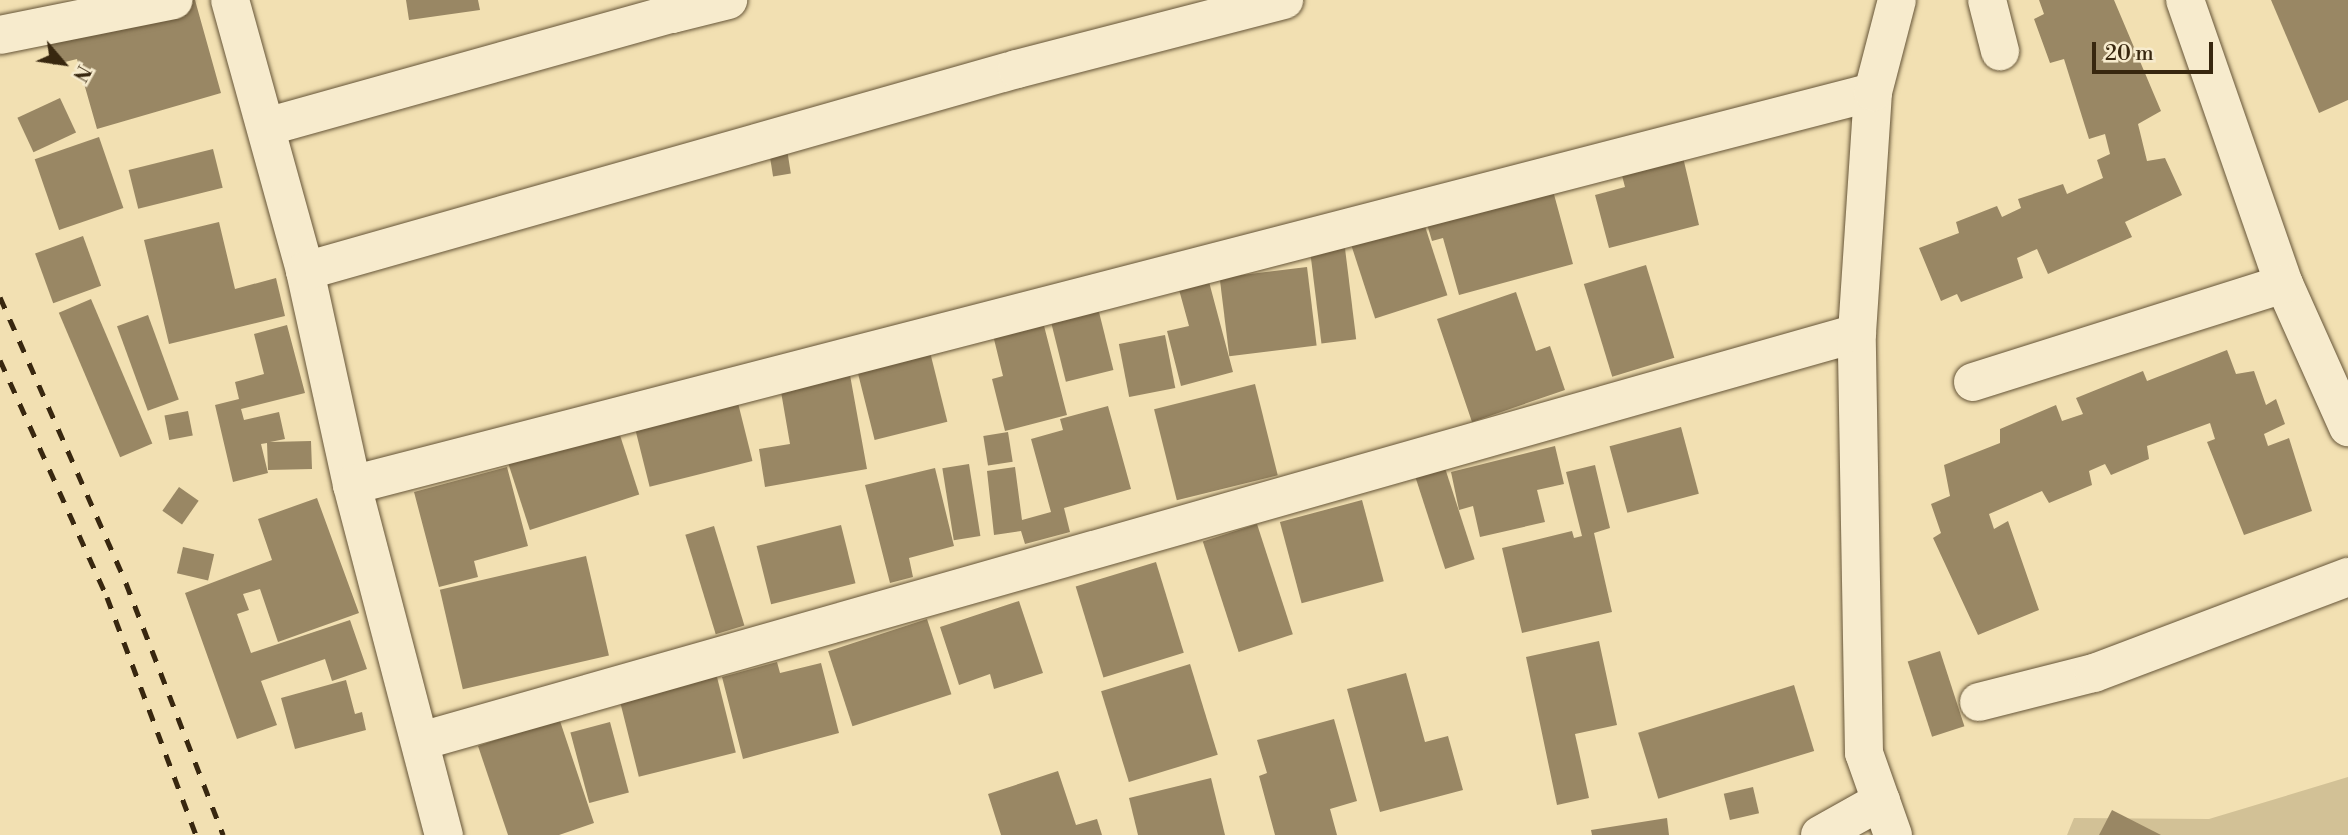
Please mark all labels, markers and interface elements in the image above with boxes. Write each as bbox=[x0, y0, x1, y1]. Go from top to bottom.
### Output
north arrow bbox=[28, 28, 98, 98]
scale bar bbox=[2096, 28, 2217, 72]
text: 20 m bbox=[2105, 41, 2154, 67]
text: N bbox=[67, 61, 96, 86]

